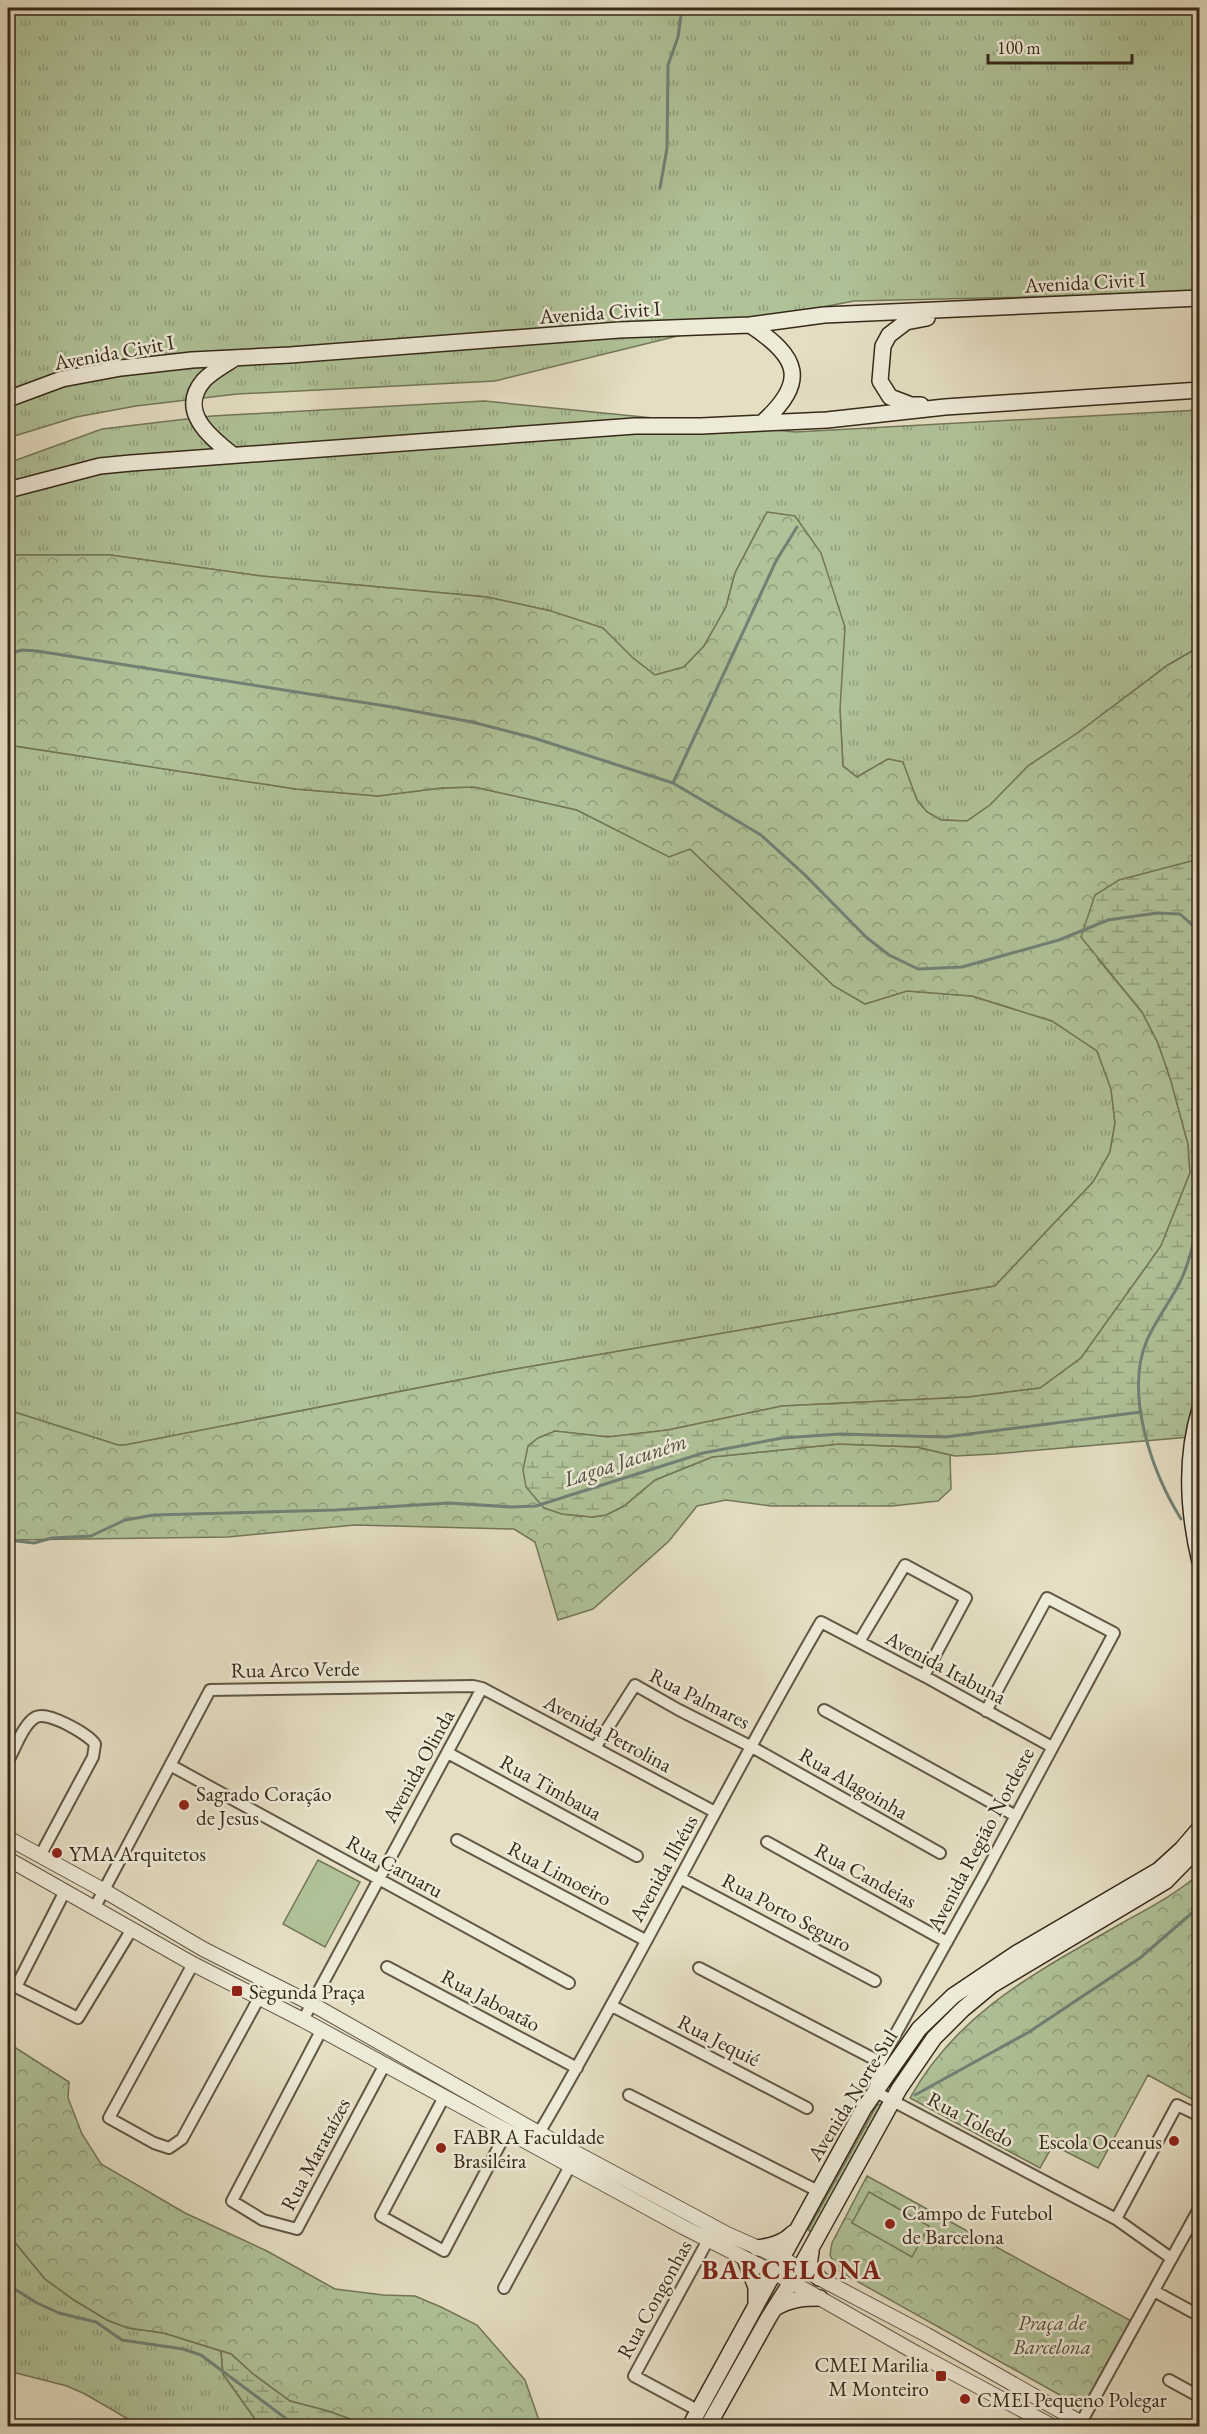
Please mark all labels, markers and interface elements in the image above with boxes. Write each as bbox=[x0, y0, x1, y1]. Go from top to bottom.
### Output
scale bar bbox=[988, 27, 1132, 65]
text: 100 m bbox=[997, 36, 1041, 59]
street label: Avenida Civit I bbox=[1023, 265, 1146, 299]
street label: Avenida Civit I bbox=[537, 294, 662, 330]
street label: Avenida Civit I bbox=[51, 328, 176, 376]
water label: Lagoa Jacuném bbox=[559, 1426, 690, 1494]
street label: Avenida Itabuna bbox=[880, 1623, 1012, 1710]
street label: Rua Arco Verde bbox=[230, 1654, 360, 1684]
street label: Rua Palmares bbox=[645, 1661, 755, 1735]
street label: Avenida Petrolina bbox=[538, 1687, 677, 1778]
street label: Avenida Olinda bbox=[375, 1704, 461, 1828]
street label: Rua Alagoinha bbox=[795, 1741, 914, 1825]
street label: Avenida Região Nordeste bbox=[920, 1743, 1040, 1936]
street label: Rua Timbaua bbox=[495, 1748, 607, 1826]
place label: Sagrado Coração de Jesus bbox=[196, 1780, 332, 1831]
marker: Sagrado Coração de Jesus bbox=[177, 1798, 191, 1812]
street label: Avenida Ilhéus bbox=[622, 1809, 704, 1927]
street label: Rua Caruaru bbox=[342, 1828, 448, 1904]
street label: Rua Limoeiro bbox=[504, 1834, 616, 1912]
street label: Rua Candeias bbox=[810, 1836, 922, 1914]
place label: YMA Arquitetos bbox=[69, 1840, 206, 1867]
marker: YMA Arquitetos bbox=[50, 1846, 64, 1860]
street label: Rua Porto Seguro bbox=[717, 1866, 857, 1958]
street label: Rua Jaboatão bbox=[437, 1963, 545, 2037]
place label: Segunda Praça bbox=[249, 1978, 366, 2005]
marker: Segunda Praça bbox=[230, 1984, 244, 1998]
street label: Rua Jequié bbox=[673, 2008, 765, 2072]
street label: Avenida Norte-Sul bbox=[800, 2024, 903, 2167]
street label: Rua Toledo bbox=[923, 2085, 1019, 2153]
street label: Rua Marataízes bbox=[274, 2093, 356, 2215]
place label: FABRA Faculdade Brasileira bbox=[453, 2123, 605, 2174]
place label: Escola Oceanus bbox=[1038, 2128, 1162, 2155]
marker: Escola Oceanus bbox=[1167, 2134, 1181, 2148]
marker: FABRA Faculdade Brasileira bbox=[434, 2141, 448, 2155]
place label: Campo de Futebol de Barcelona bbox=[902, 2199, 1053, 2250]
marker: Campo de Futebol de Barcelona bbox=[883, 2217, 897, 2231]
street label: Rua Congonhas bbox=[610, 2235, 698, 2363]
district label: BARCELONA bbox=[702, 2252, 882, 2287]
park label: Praça de Barcelona bbox=[1012, 2309, 1091, 2360]
place label: CMEI Marilia M Monteiro bbox=[814, 2351, 930, 2402]
marker: CMEI Marilia M Monteiro bbox=[934, 2369, 948, 2383]
place label: CMEI Pequeno Polegar bbox=[977, 2386, 1167, 2413]
marker: CMEI Pequeno Polegar bbox=[958, 2392, 972, 2406]

